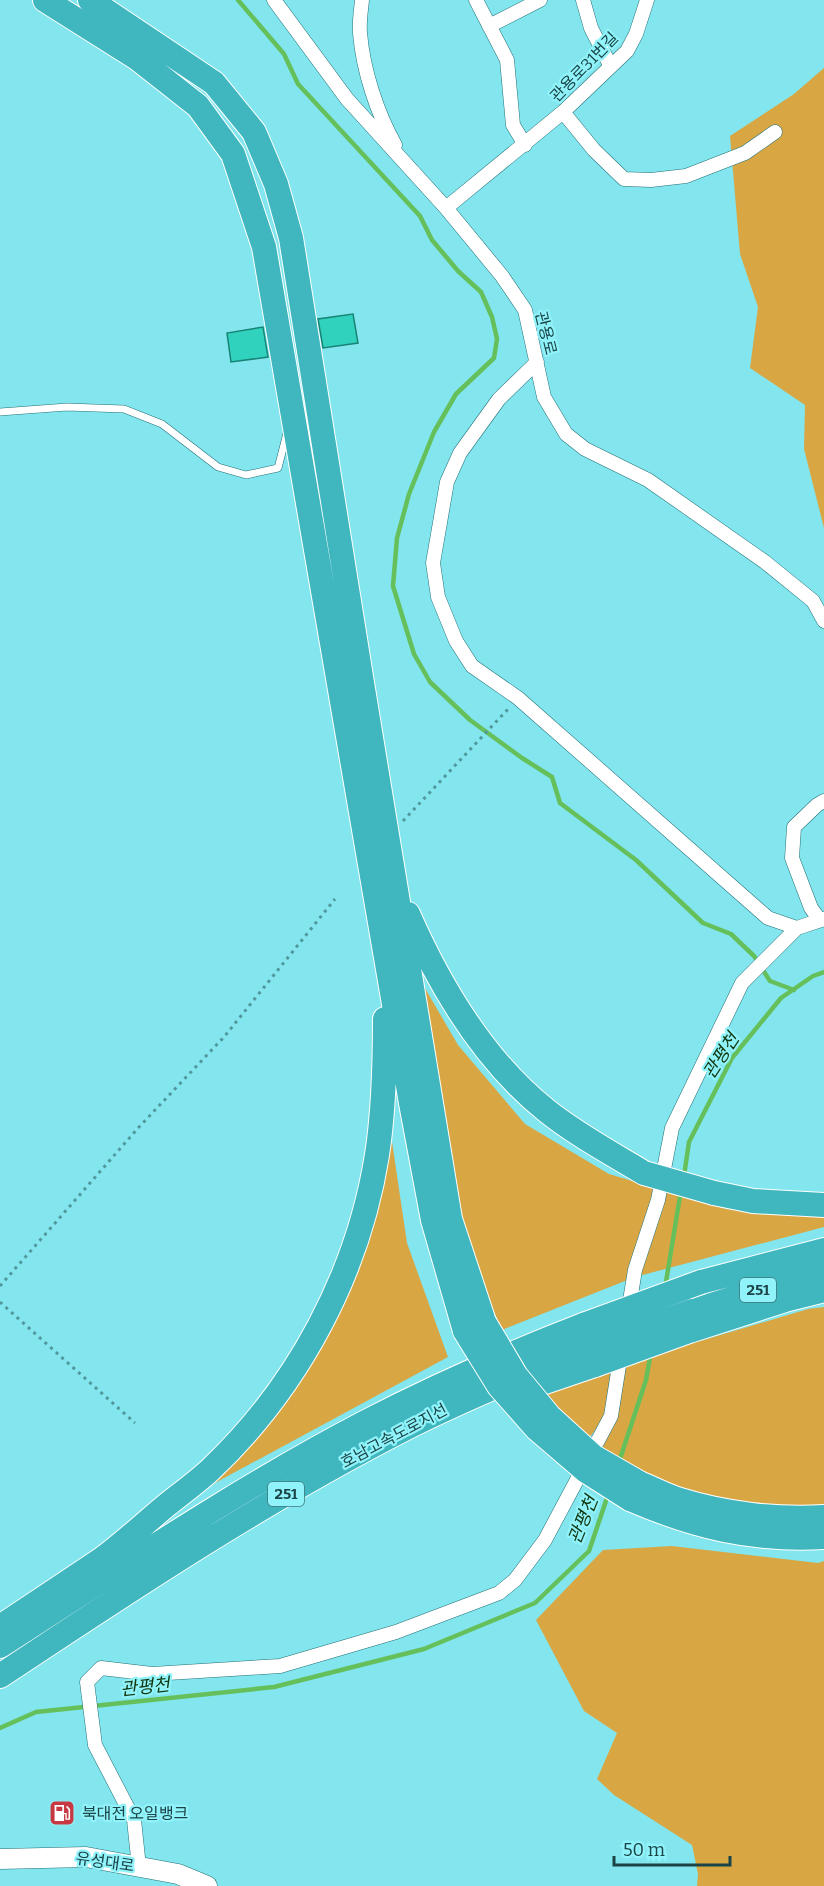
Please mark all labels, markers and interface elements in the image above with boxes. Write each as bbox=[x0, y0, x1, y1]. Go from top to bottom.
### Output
street label: 관용로31번길 bbox=[546, 28, 622, 106]
street label: 관용로 bbox=[531, 309, 561, 357]
water label: 관평천 bbox=[698, 1027, 745, 1083]
road number: 251 bbox=[740, 1278, 776, 1302]
street label: 호남고속도로지선 bbox=[338, 1400, 450, 1472]
road number: 251 bbox=[268, 1482, 304, 1506]
water label: 관평천 bbox=[563, 1491, 603, 1547]
water label: 관평천 bbox=[119, 1673, 173, 1701]
fuel station icon: 북대전 오일뱅크 bbox=[47, 1798, 77, 1828]
place label: 북대전 오일뱅크 bbox=[82, 1804, 188, 1823]
scale bar bbox=[614, 1829, 730, 1867]
text: 50 m bbox=[623, 1839, 665, 1861]
street label: 유성대로 bbox=[75, 1848, 136, 1876]

